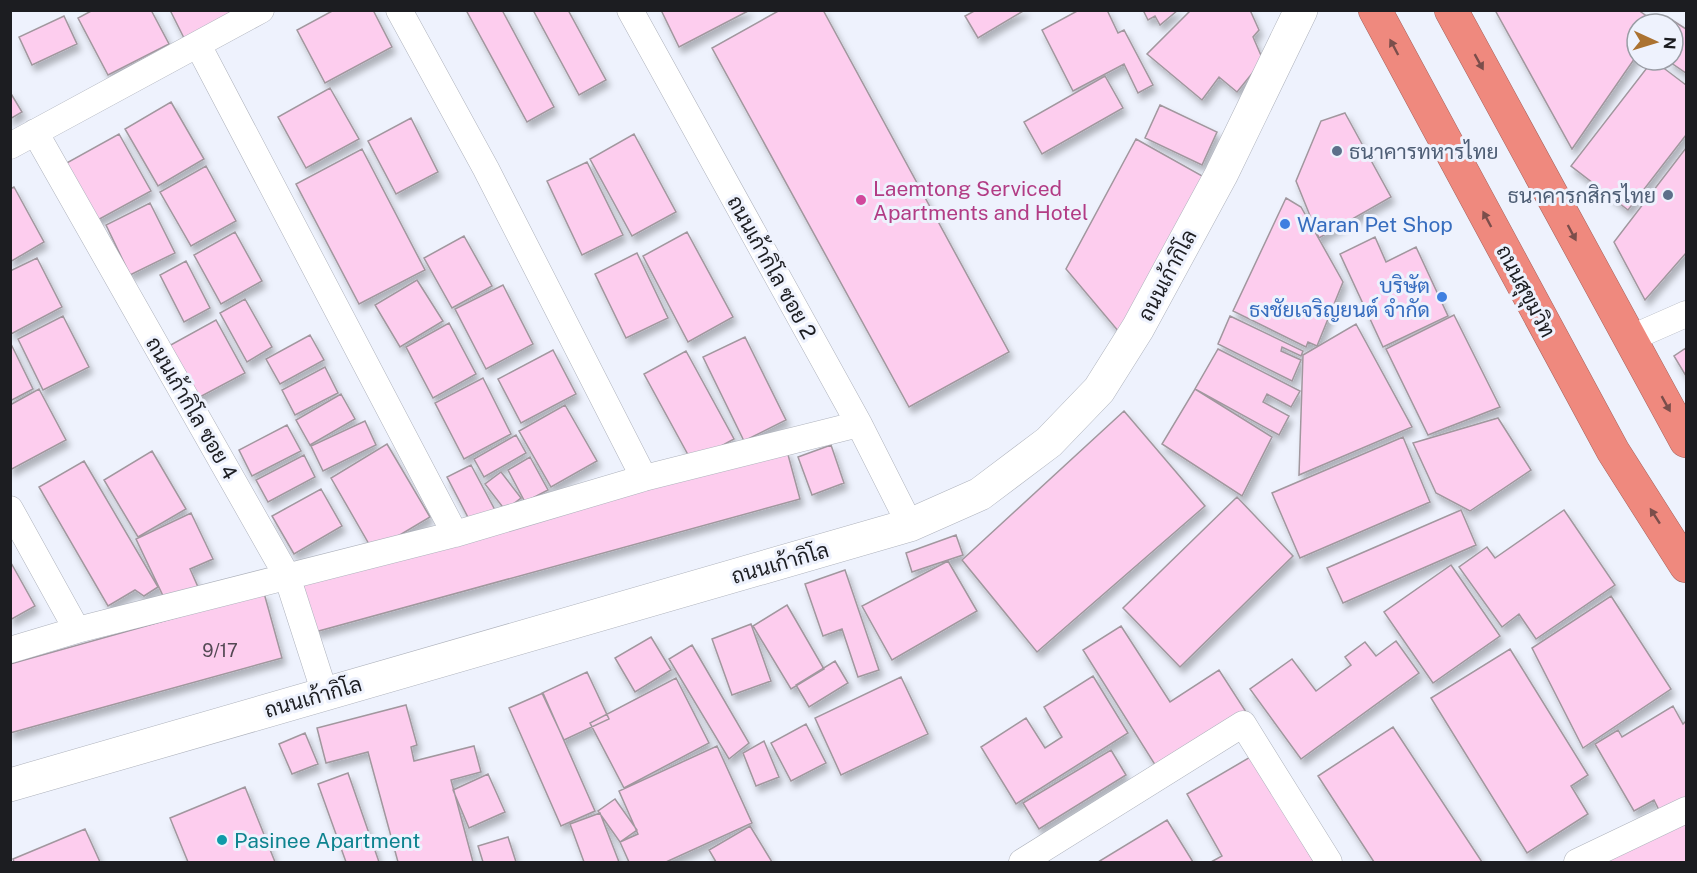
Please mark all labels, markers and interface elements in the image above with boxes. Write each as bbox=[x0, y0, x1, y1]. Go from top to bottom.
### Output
north arrow bbox=[1625, 12, 1685, 72]
text: N bbox=[1660, 36, 1679, 50]
one-way arrow bbox=[1389, 38, 1399, 55]
one-way arrow bbox=[1474, 54, 1484, 71]
place label: ธนาคารทหารไทย bbox=[1349, 139, 1498, 164]
marker: ธนาคารทหารไทย bbox=[1330, 144, 1344, 158]
place label: Laemtong Serviced Apartments and Hotel bbox=[873, 176, 1088, 225]
place label: ธนาคารกสิกรไทย bbox=[1508, 183, 1656, 208]
marker: ธนาคารกสิกรไทย bbox=[1661, 188, 1675, 202]
street label: ถนนเก้ากิโล ซอย 2 bbox=[722, 191, 822, 343]
marker: Laemtong Serviced Apartments and Hotel bbox=[854, 193, 868, 207]
one-way arrow bbox=[1482, 210, 1492, 227]
place label: Waran Pet Shop bbox=[1297, 212, 1453, 237]
marker: Waran Pet Shop bbox=[1278, 217, 1292, 231]
street label: ถนนเก้ากิโล bbox=[1132, 225, 1202, 325]
one-way arrow bbox=[1567, 225, 1577, 242]
street label: ถนนสุขุมวิท bbox=[1489, 241, 1561, 342]
place label: บริษัต ธงชัยเจริญยนต์ จำกัด bbox=[1249, 273, 1430, 322]
marker: บริษัต ธงชัยเจริญยนต์ จำกัด bbox=[1435, 290, 1449, 304]
street label: ถนนเก้ากิโล ซอย 4 bbox=[141, 332, 243, 484]
one-way arrow bbox=[1661, 396, 1671, 413]
one-way arrow bbox=[1649, 508, 1660, 525]
street label: ถนนเก้ากิโล bbox=[728, 537, 832, 589]
house number: 9/17 bbox=[202, 640, 238, 661]
street label: ถนนเก้ากิโล bbox=[261, 671, 365, 723]
place label: Pasinee Apartment bbox=[234, 828, 420, 853]
marker: Pasinee Apartment bbox=[215, 833, 229, 847]

